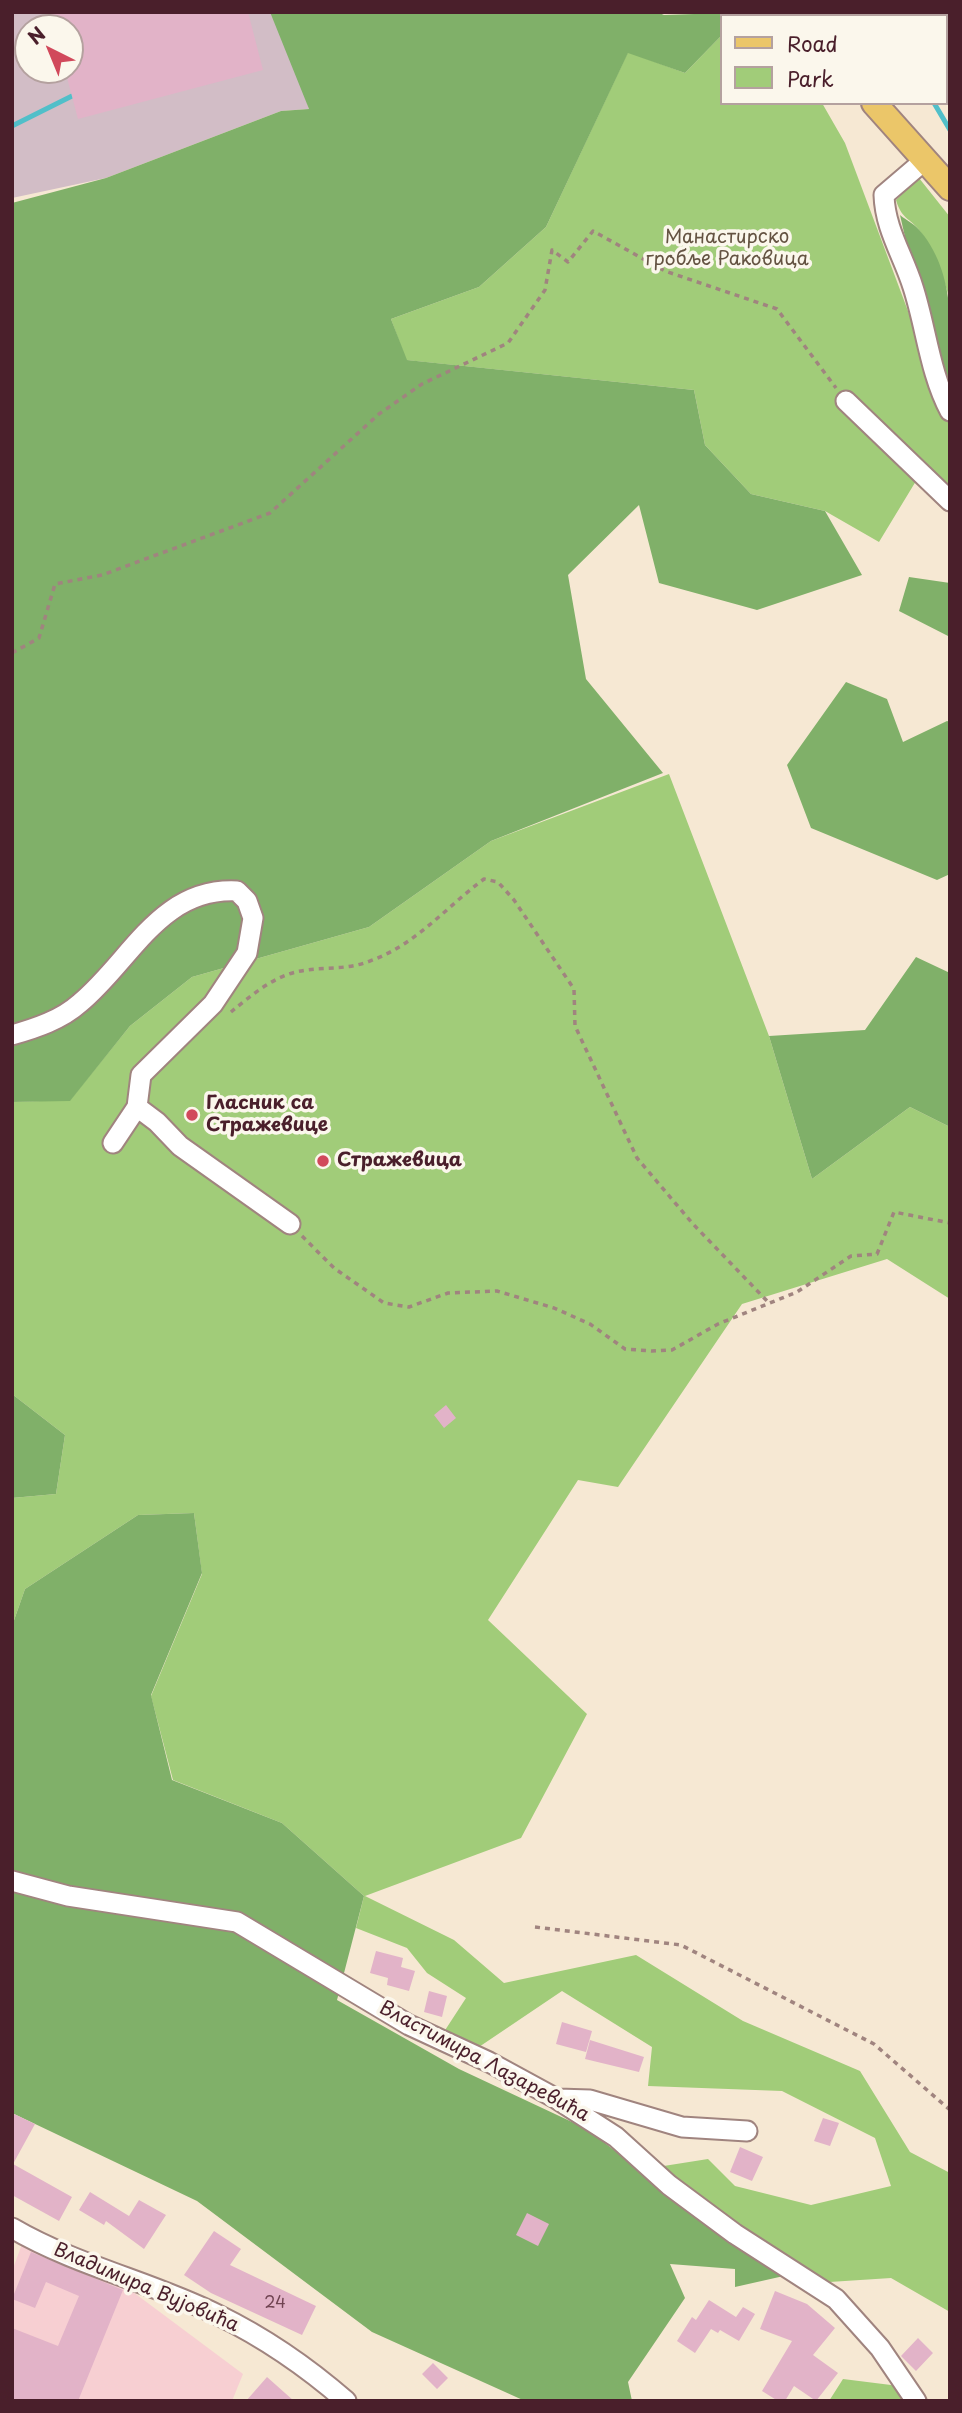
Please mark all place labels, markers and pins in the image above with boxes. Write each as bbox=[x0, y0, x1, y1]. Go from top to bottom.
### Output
place label: Гласник са Стражевице bbox=[206, 1093, 328, 1137]
marker: Гласник са Стражевице bbox=[184, 1107, 200, 1123]
place label: Стражевица bbox=[337, 1150, 462, 1172]
marker: Стражевица bbox=[315, 1153, 331, 1169]

